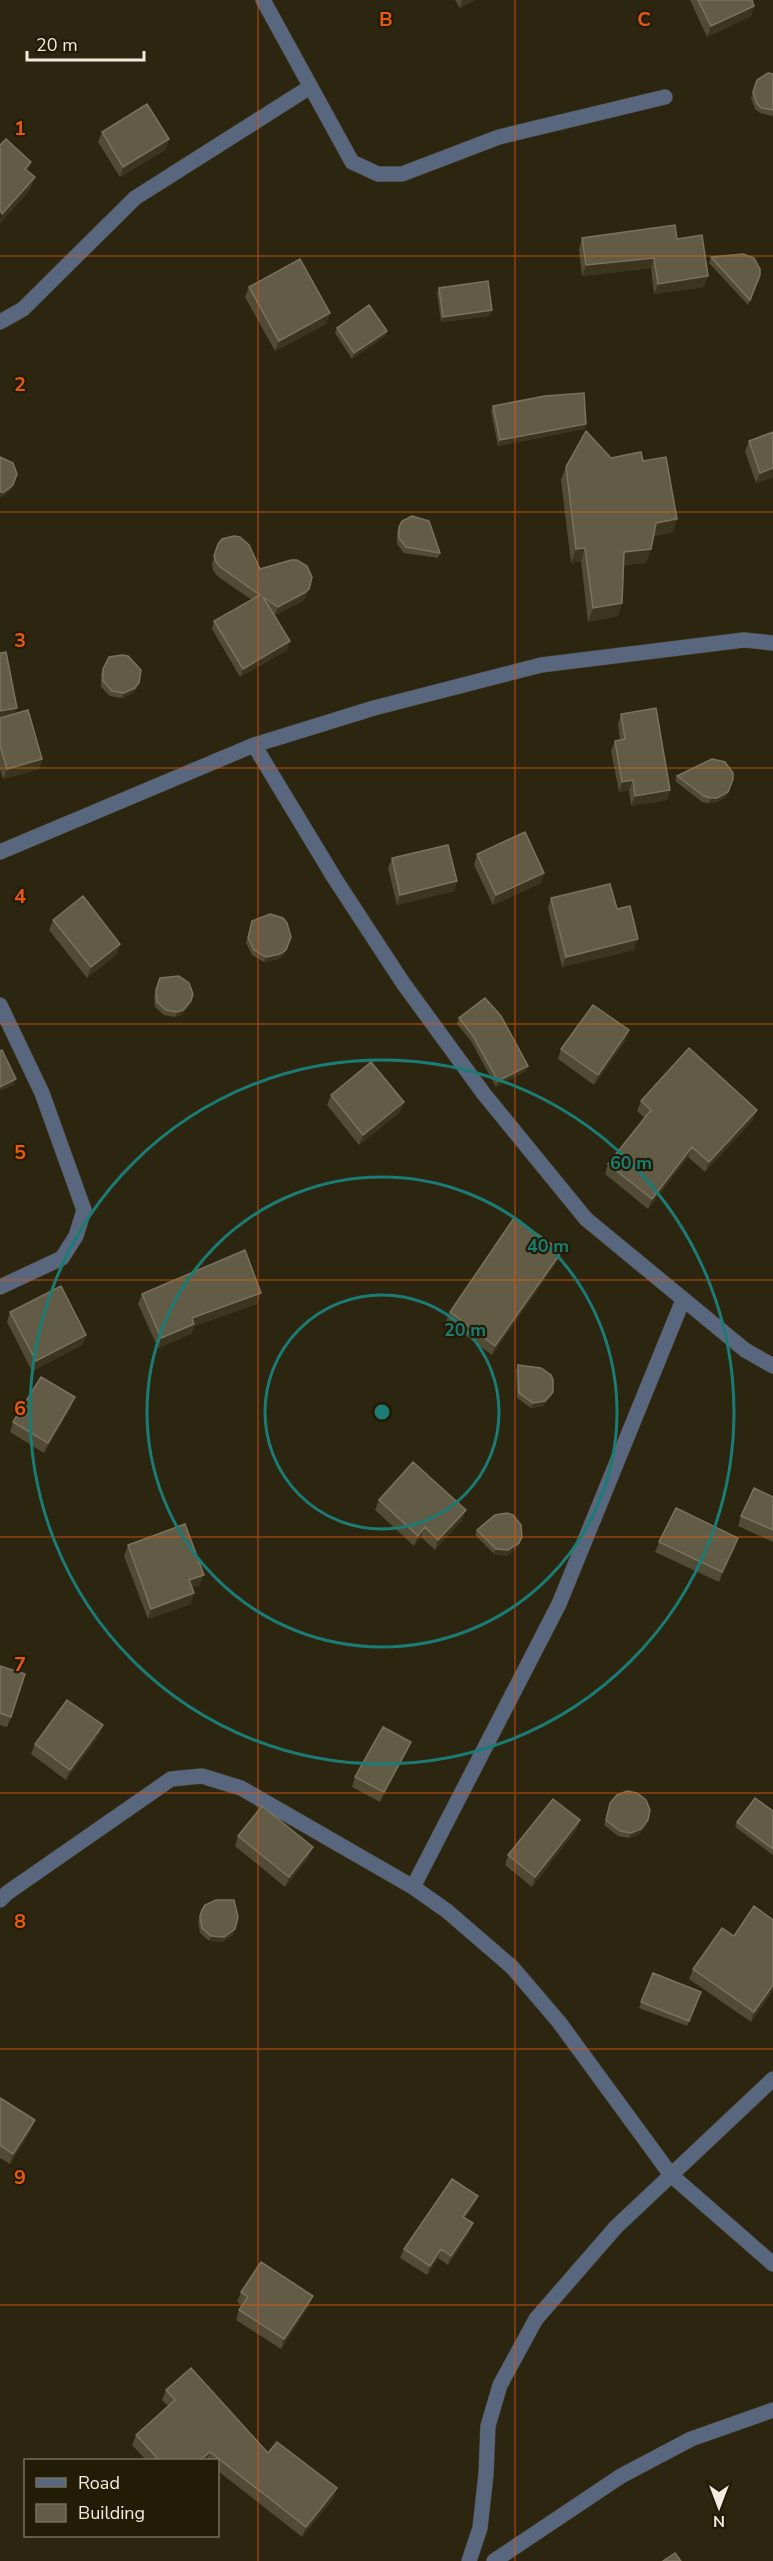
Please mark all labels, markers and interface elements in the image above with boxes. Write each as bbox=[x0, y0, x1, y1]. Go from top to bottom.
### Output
text: B bbox=[379, 6, 393, 33]
text: C bbox=[637, 6, 651, 33]
scale bar bbox=[27, 24, 144, 62]
text: 20 m bbox=[36, 33, 78, 57]
text: 1 bbox=[14, 115, 26, 142]
text: 2 bbox=[14, 371, 26, 398]
text: 3 bbox=[14, 627, 26, 654]
text: 4 bbox=[14, 883, 26, 910]
text: 5 bbox=[14, 1139, 26, 1166]
text: 60 m bbox=[610, 1151, 652, 1175]
text: 40 m bbox=[527, 1234, 569, 1258]
text: 20 m bbox=[444, 1318, 486, 1342]
text: 6 bbox=[14, 1395, 26, 1422]
centre of rings bbox=[372, 1402, 392, 1422]
text: 7 bbox=[14, 1651, 26, 1678]
text: 8 bbox=[14, 1908, 26, 1935]
text: 9 bbox=[14, 2164, 26, 2191]
legend bbox=[24, 2459, 219, 2537]
text: Road bbox=[78, 2471, 120, 2495]
north arrow bbox=[689, 2477, 749, 2537]
text: Building bbox=[78, 2501, 145, 2525]
text: N bbox=[713, 2510, 725, 2532]

